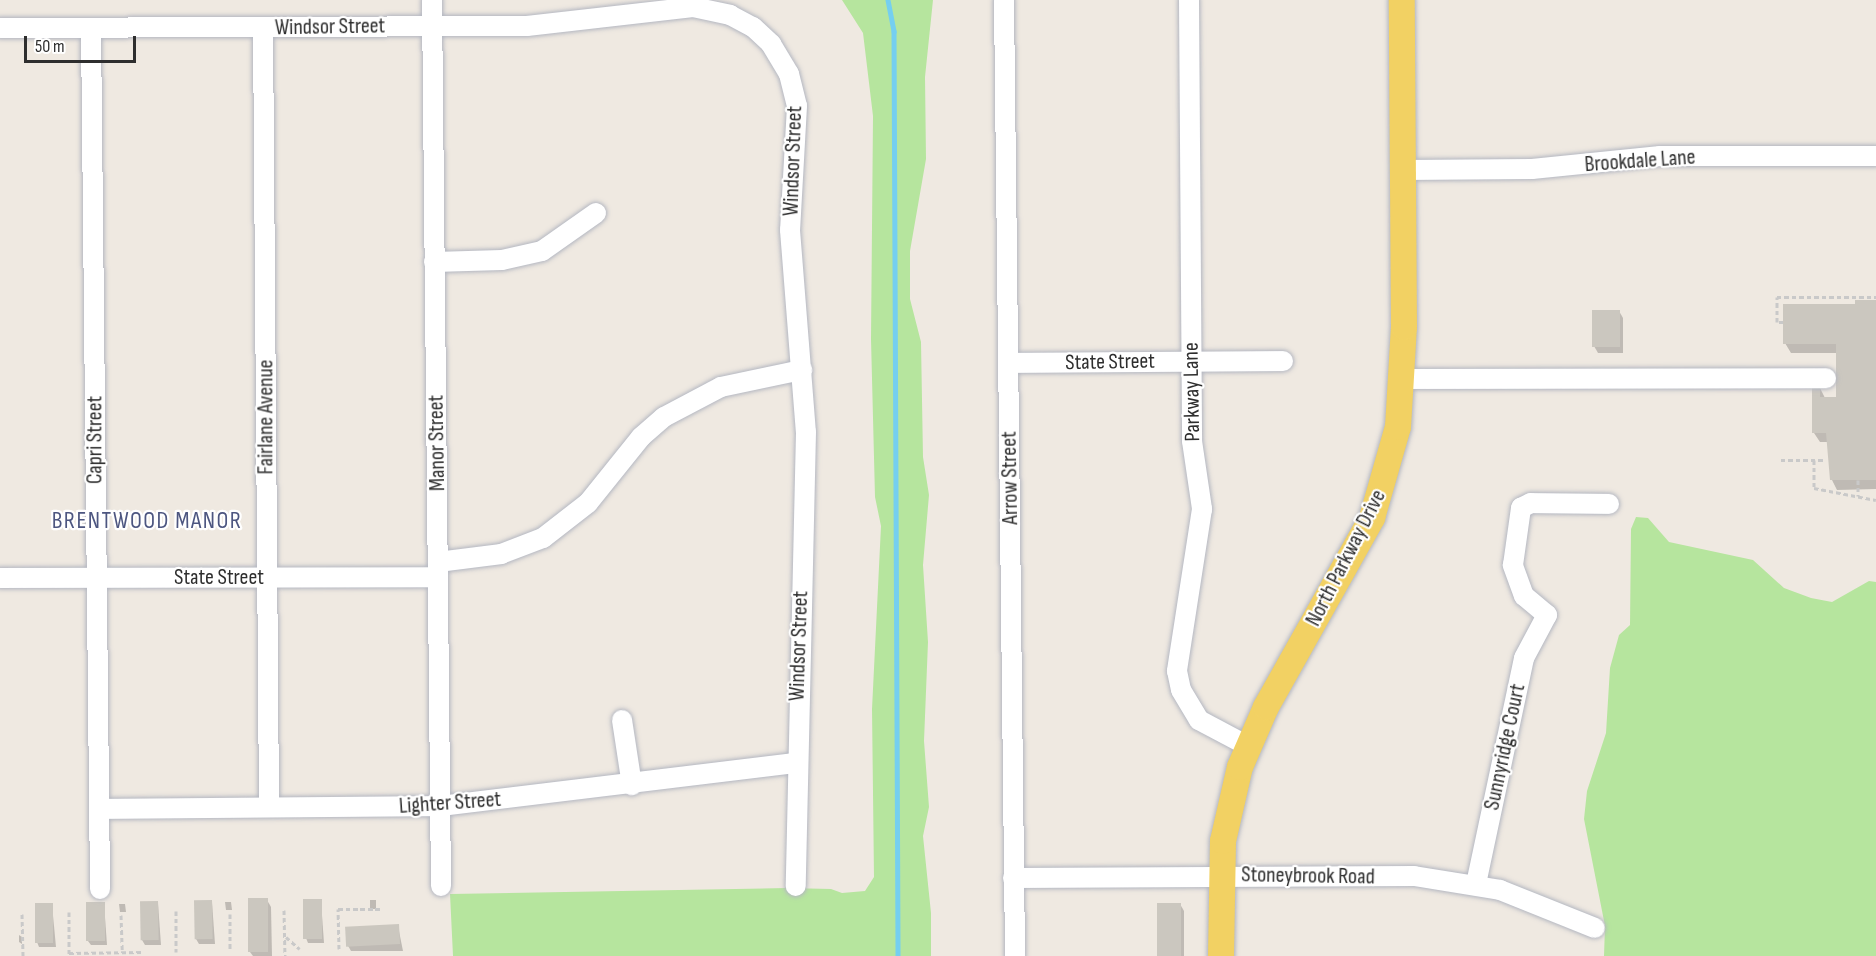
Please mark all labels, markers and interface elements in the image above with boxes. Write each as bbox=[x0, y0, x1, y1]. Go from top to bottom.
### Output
street label: Windsor Street bbox=[275, 13, 385, 41]
scale bar bbox=[27, 24, 140, 62]
text: 50 m bbox=[35, 36, 65, 57]
street label: Windsor Street bbox=[778, 105, 808, 217]
street label: Brookdale Lane bbox=[1584, 144, 1696, 178]
street label: Parkway Lane bbox=[1178, 342, 1206, 442]
street label: State Street bbox=[1065, 348, 1155, 376]
street label: Fairlane Avenue bbox=[253, 360, 279, 474]
street label: Manor Street bbox=[423, 395, 451, 491]
street label: Capri Street bbox=[82, 396, 108, 484]
street label: Arrow Street bbox=[996, 431, 1024, 525]
street label: North Parkway Drive bbox=[1300, 485, 1392, 631]
district label: BRENTWOOD MANOR bbox=[52, 507, 242, 535]
street label: State Street bbox=[174, 565, 264, 591]
street label: Windsor Street bbox=[784, 590, 814, 702]
street label: Sunnyridge Court bbox=[1479, 681, 1531, 813]
street label: Lighter Street bbox=[398, 786, 502, 820]
street label: Stoneybrook Road bbox=[1241, 862, 1375, 890]

